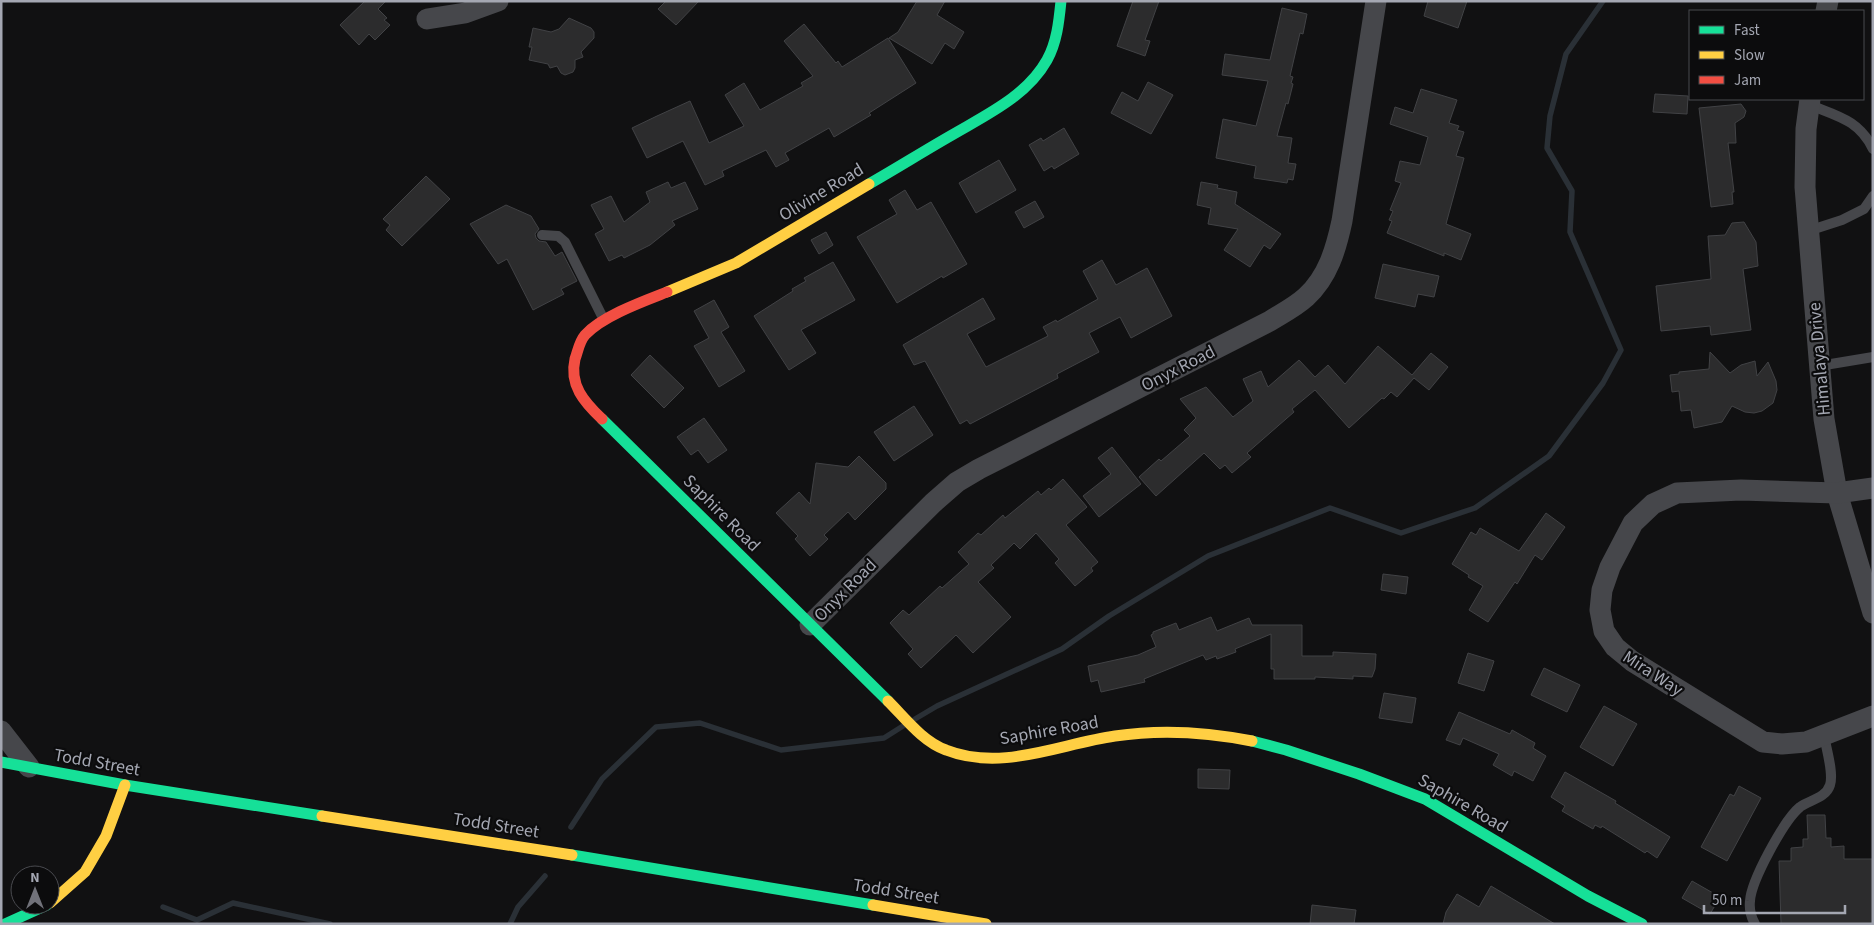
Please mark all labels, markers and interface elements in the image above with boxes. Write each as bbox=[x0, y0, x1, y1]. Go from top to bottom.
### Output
legend bbox=[1689, 10, 1864, 100]
text: Fast bbox=[1734, 20, 1760, 41]
text: Slow bbox=[1734, 45, 1765, 66]
text: Jam bbox=[1734, 70, 1761, 91]
street label: Olivine Road bbox=[774, 157, 868, 228]
street label: Himalaya Drive bbox=[1802, 301, 1837, 417]
street label: Onyx Road bbox=[1137, 339, 1220, 398]
street label: Saphire Road bbox=[677, 469, 766, 558]
street label: Onyx Road bbox=[808, 553, 883, 628]
street label: Mira Way bbox=[1618, 645, 1688, 703]
street label: Saphire Road bbox=[998, 709, 1101, 751]
street label: Todd Street bbox=[52, 743, 142, 782]
street label: Saphire Road bbox=[1413, 768, 1512, 839]
street label: Todd Street bbox=[451, 806, 541, 845]
north arrow bbox=[10, 865, 60, 915]
text: N bbox=[30, 868, 40, 888]
street label: Todd Street bbox=[851, 872, 941, 911]
scale bar bbox=[1704, 882, 1845, 914]
text: 50 m bbox=[1712, 890, 1742, 911]

